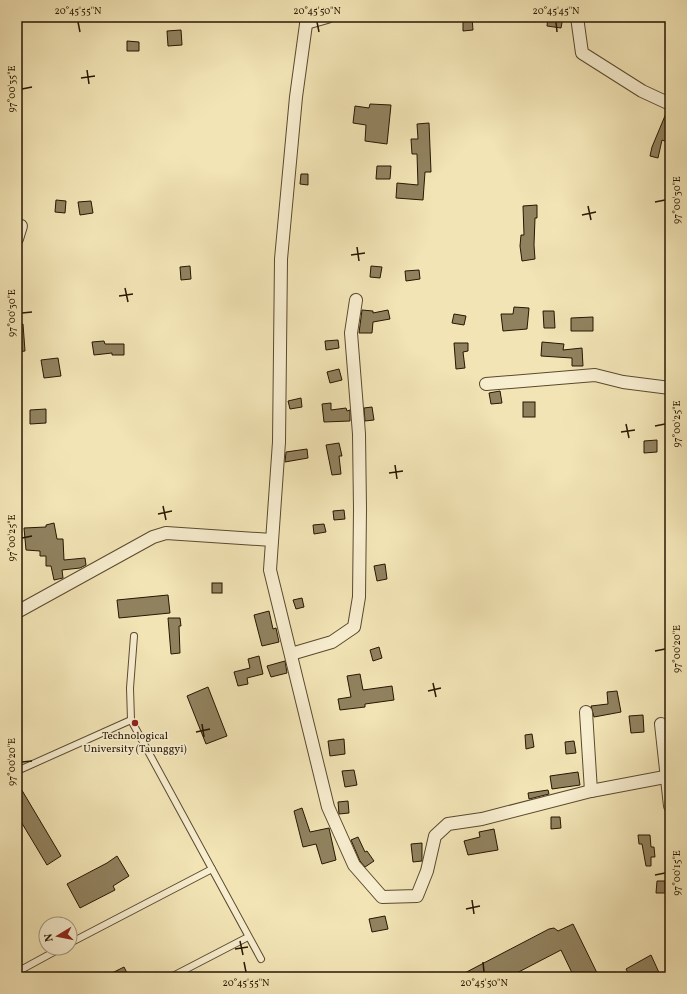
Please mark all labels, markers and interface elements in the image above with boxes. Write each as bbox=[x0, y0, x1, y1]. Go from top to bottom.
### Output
text: 20°45'55"N bbox=[55, 4, 102, 18]
text: 20°45'50"N bbox=[293, 4, 341, 18]
text: 20°45'45"N bbox=[532, 4, 580, 18]
text: 97°00'35"E bbox=[5, 66, 19, 112]
text: 97°00'30"E bbox=[670, 176, 684, 224]
text: 97°00'30"E bbox=[5, 289, 19, 337]
text: 97°00'25"E bbox=[670, 400, 684, 448]
text: 97°00'25"E bbox=[5, 514, 19, 562]
text: 97°00'20"E bbox=[670, 625, 684, 673]
marker: Technological University (Taunggyi) bbox=[130, 718, 140, 728]
place label: Technological University (Taunggyi) bbox=[83, 729, 187, 757]
text: 97°00'20"E bbox=[5, 738, 19, 786]
text: 97°00'15"E bbox=[670, 850, 684, 896]
north arrow bbox=[38, 916, 78, 956]
text: N bbox=[42, 932, 58, 943]
text: 20°45'55"N bbox=[223, 976, 270, 990]
text: 20°45'50"N bbox=[460, 976, 508, 990]

